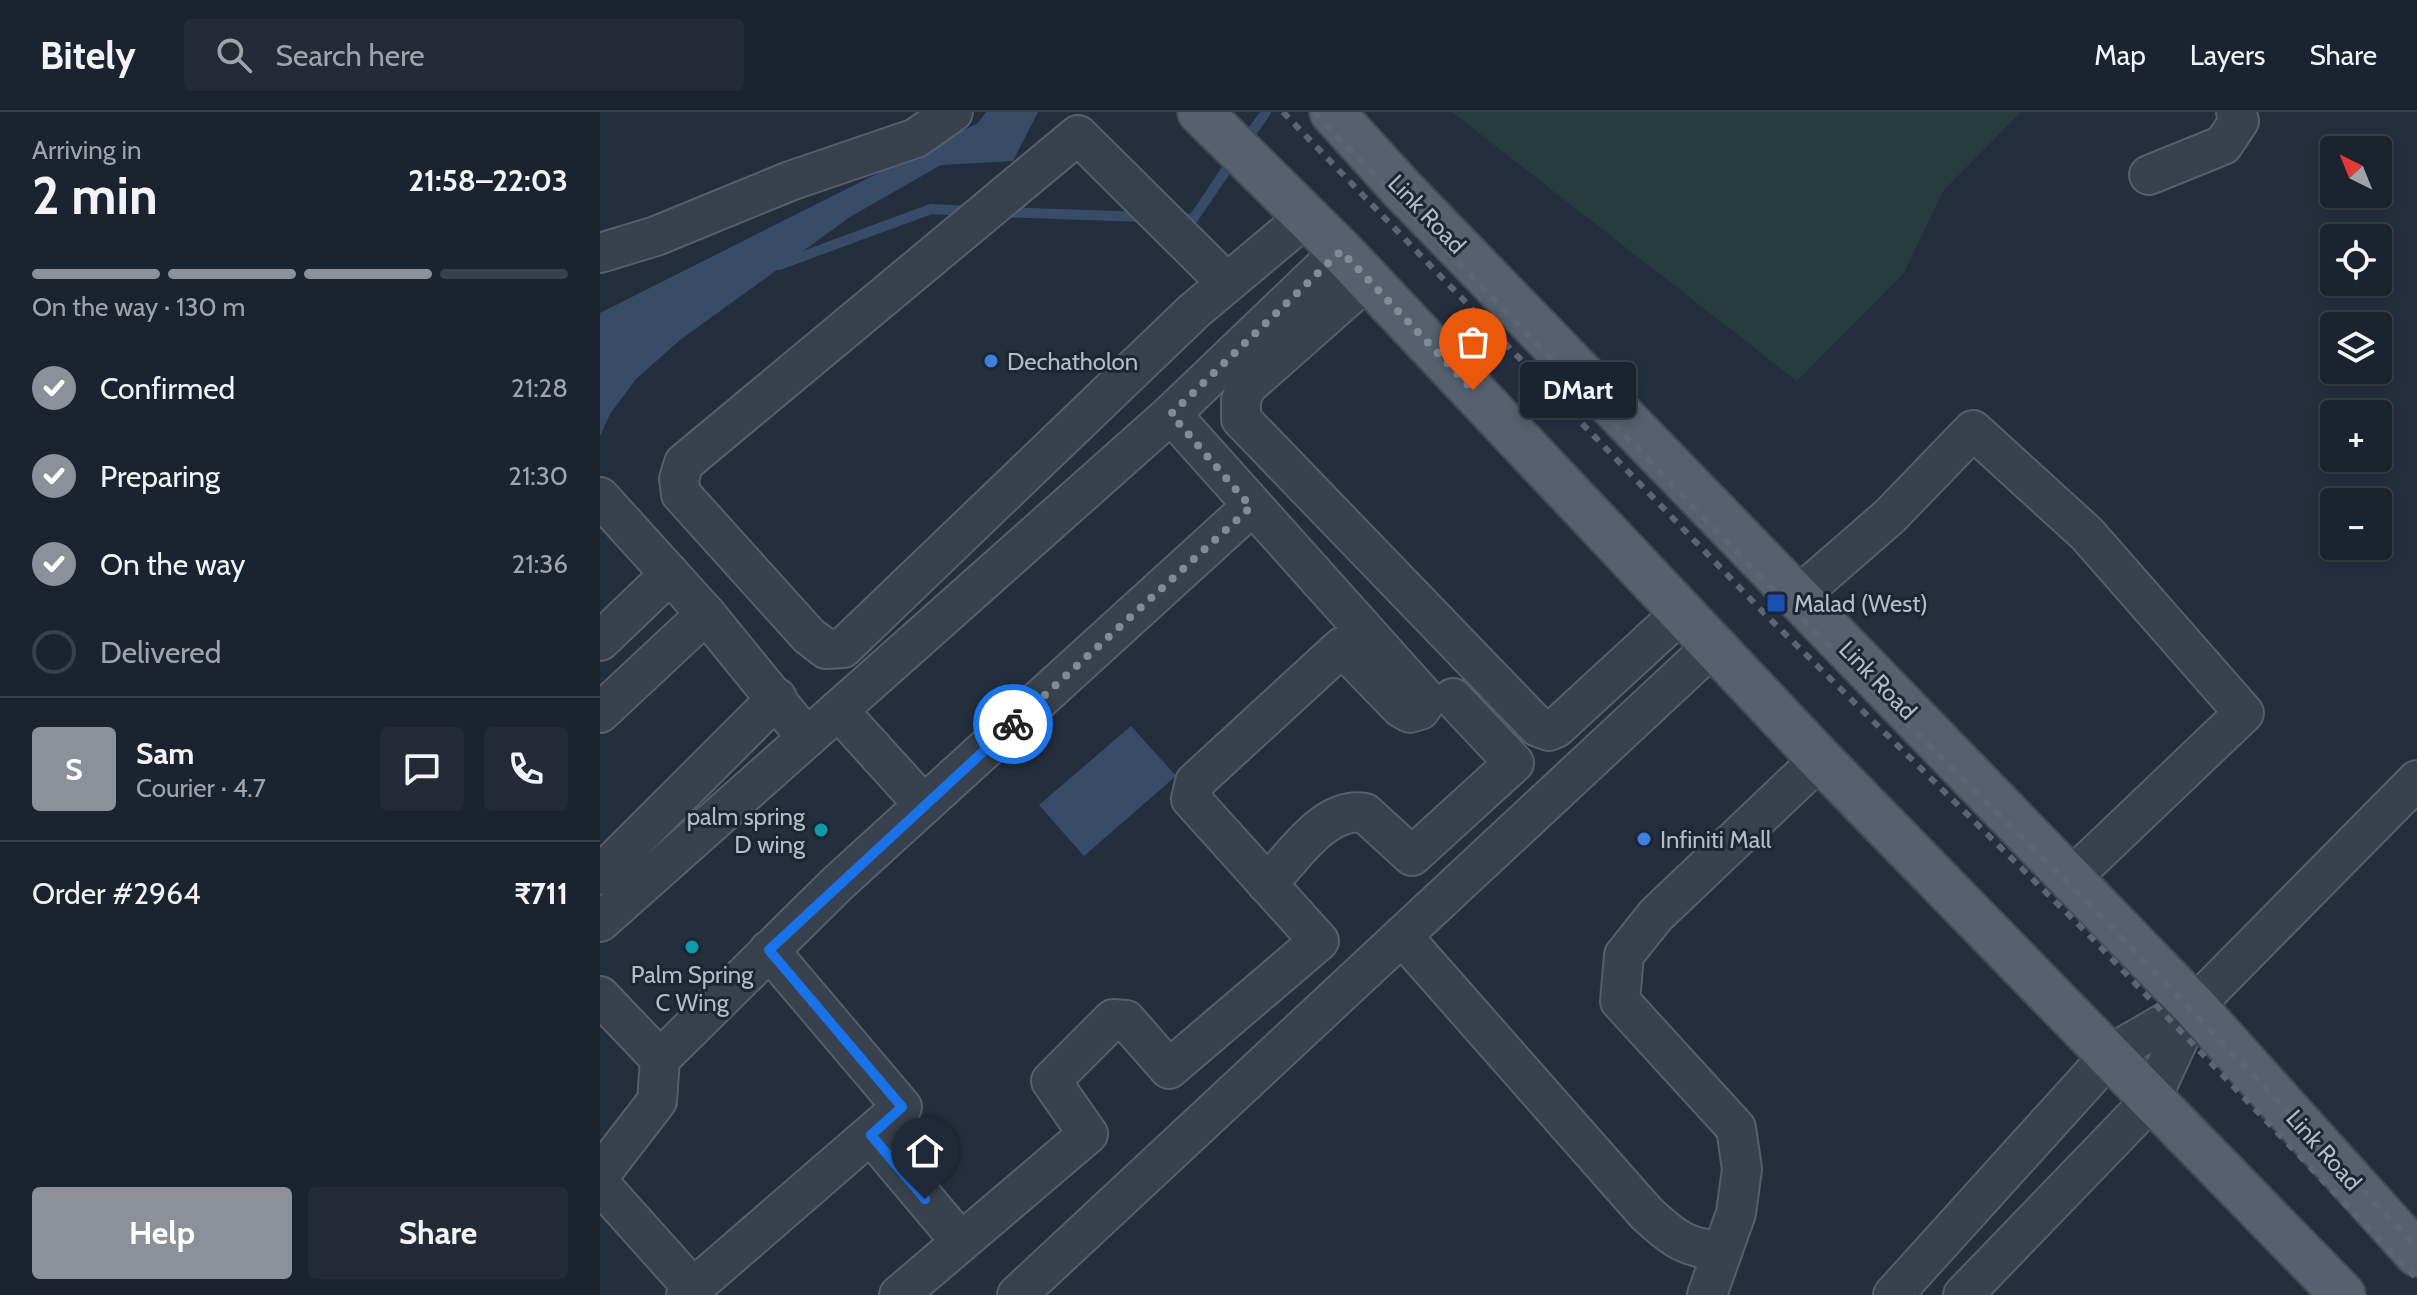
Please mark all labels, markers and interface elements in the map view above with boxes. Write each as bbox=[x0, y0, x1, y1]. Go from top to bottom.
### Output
search box bbox=[184, 19, 744, 91]
text: Bitely bbox=[40, 32, 136, 79]
icon: search bbox=[212, 33, 256, 77]
text: Search here bbox=[276, 37, 425, 74]
text: Map bbox=[2094, 38, 2146, 72]
text: Layers bbox=[2190, 38, 2265, 72]
text: Share bbox=[2309, 38, 2377, 72]
text: Arriving in bbox=[32, 134, 142, 166]
north arrow bbox=[2320, 136, 2392, 208]
map controls bbox=[2320, 136, 2392, 560]
text: 21:58–22:03 bbox=[408, 162, 568, 199]
text: 2 min bbox=[32, 164, 158, 227]
street label: Link Road bbox=[1382, 168, 1472, 260]
button: locate bbox=[2320, 224, 2392, 296]
text: On the way · 130 m bbox=[32, 291, 245, 323]
pin bbox=[1439, 308, 1507, 390]
button: layers bbox=[2320, 312, 2392, 384]
icon: bag bbox=[1451, 320, 1495, 364]
place label: Dechatholon bbox=[1007, 347, 1138, 376]
marker: Dechatholon bbox=[982, 352, 1000, 370]
callout: DMart bbox=[1521, 362, 1637, 418]
icon: check bbox=[32, 366, 76, 410]
text: Confirmed bbox=[100, 370, 235, 407]
text: 21:28 bbox=[511, 372, 568, 404]
text: DMart bbox=[1543, 374, 1613, 406]
button: + bbox=[2320, 400, 2392, 472]
icon: check bbox=[32, 454, 76, 498]
text: Preparing bbox=[100, 458, 220, 495]
text: 21:30 bbox=[508, 460, 568, 492]
button: − bbox=[2320, 488, 2392, 560]
icon: check bbox=[32, 542, 76, 586]
text: On the way bbox=[100, 546, 245, 583]
text: 21:36 bbox=[512, 548, 568, 580]
place label: Malad (West) bbox=[1794, 589, 1928, 618]
marker: Malad (West) bbox=[1765, 592, 1787, 614]
text: Delivered bbox=[100, 634, 221, 671]
street label: Link Road bbox=[1833, 634, 1923, 726]
courier bbox=[973, 684, 1053, 764]
icon: bike bbox=[991, 702, 1035, 746]
button: chat bbox=[380, 727, 464, 811]
button: phone bbox=[484, 727, 568, 811]
text: Sam bbox=[136, 735, 194, 772]
text: S bbox=[65, 751, 83, 788]
text: Courier · 4.7 bbox=[136, 772, 266, 804]
place label: palm spring D wing bbox=[687, 802, 806, 859]
marker: palm spring D wing bbox=[812, 821, 830, 839]
place label: Infiniti Mall bbox=[1660, 825, 1772, 854]
marker: Infiniti Mall bbox=[1635, 830, 1653, 848]
text: Order #2964 bbox=[32, 875, 200, 912]
text: ₹711 bbox=[514, 875, 568, 912]
marker: Palm Spring C Wing bbox=[683, 938, 701, 956]
place label: Palm Spring C Wing bbox=[631, 960, 754, 1017]
street label: Link Road bbox=[2280, 1104, 2368, 1196]
pin bbox=[891, 1117, 959, 1199]
icon: home bbox=[903, 1129, 947, 1173]
button: Help bbox=[32, 1187, 292, 1279]
button: Share bbox=[308, 1187, 568, 1279]

